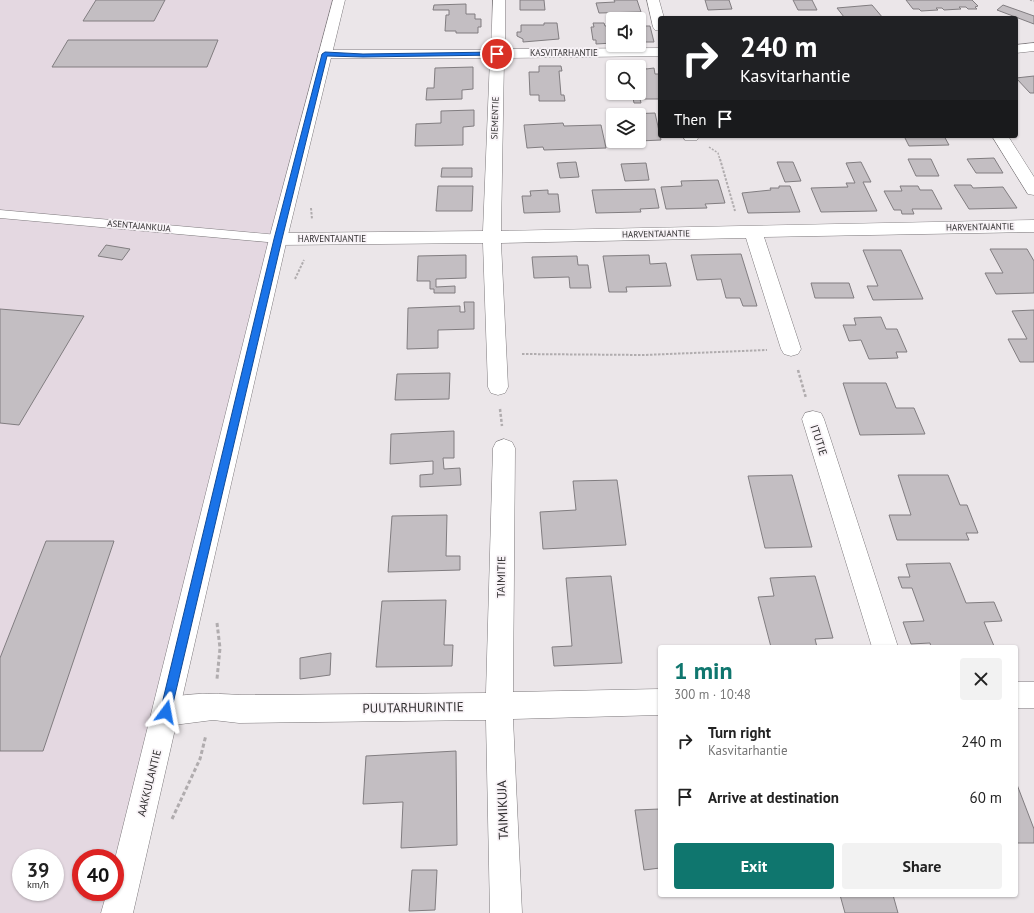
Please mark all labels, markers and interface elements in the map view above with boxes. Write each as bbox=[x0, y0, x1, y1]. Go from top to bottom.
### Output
map controls bbox=[606, 12, 646, 148]
button: sound bbox=[606, 12, 646, 52]
text: 240 m bbox=[740, 28, 817, 65]
icon: right bbox=[674, 32, 726, 84]
pin bbox=[480, 37, 514, 71]
icon: arrive bbox=[486, 43, 508, 65]
street label: KASVITARHANTIE bbox=[530, 47, 598, 58]
button: search bbox=[606, 60, 646, 100]
text: Kasvitarhantie bbox=[740, 64, 850, 87]
street label: SIEMENTIE bbox=[488, 96, 501, 139]
button: layers bbox=[606, 108, 646, 148]
icon: arrive bbox=[714, 108, 736, 130]
text: Then bbox=[674, 110, 706, 129]
street label: ASENTAJANKUJA bbox=[107, 217, 172, 234]
street label: HARVENTAJANTIE bbox=[946, 220, 1014, 233]
street label: HARVENTAJANTIE bbox=[622, 227, 690, 240]
street label: HARVENTAJANTIE bbox=[298, 233, 366, 244]
street label: ITUTIE bbox=[807, 423, 831, 457]
street label: TAIMITIE bbox=[494, 556, 508, 598]
text: 1 min bbox=[674, 655, 733, 686]
button: close bbox=[960, 658, 1002, 700]
text: 300 m · 10:48 bbox=[674, 686, 751, 703]
position arrow bbox=[145, 691, 187, 733]
street label: PUUTARHURINTIE bbox=[362, 698, 464, 717]
text: Turn right bbox=[708, 723, 771, 742]
icon: right bbox=[674, 730, 696, 752]
text: 240 m bbox=[961, 732, 1002, 751]
text: Kasvitarhantie bbox=[708, 742, 788, 759]
street label: AAKKULANTIE bbox=[134, 748, 164, 818]
street label: TAIMIKUJA bbox=[493, 780, 512, 840]
icon: arrive bbox=[674, 786, 696, 808]
text: Arrive at destination bbox=[708, 788, 839, 807]
text: 60 m bbox=[969, 788, 1002, 807]
button: Exit bbox=[674, 843, 834, 889]
button: Share bbox=[842, 843, 1002, 889]
speed limit sign: 40 bbox=[72, 849, 124, 901]
text: 39 bbox=[27, 857, 49, 883]
text: km/h bbox=[27, 878, 49, 891]

